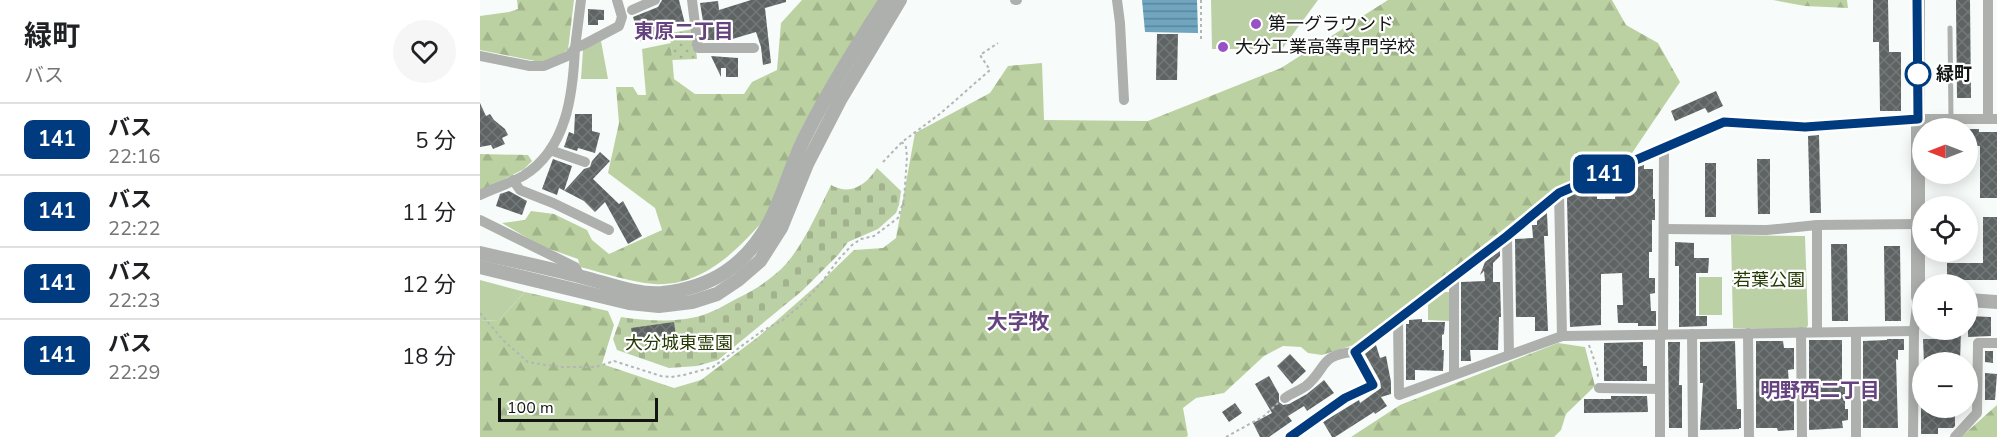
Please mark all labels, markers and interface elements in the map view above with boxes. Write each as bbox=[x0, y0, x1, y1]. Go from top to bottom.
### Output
place label: 第一グラウンド bbox=[1268, 12, 1394, 36]
text: 緑町 bbox=[24, 17, 80, 55]
marker: 第一グラウンド bbox=[1249, 17, 1263, 31]
district label: 東原二丁目 bbox=[634, 18, 734, 45]
button: heart bbox=[393, 20, 456, 83]
place label: 大分工業高等専門学校 bbox=[1235, 35, 1415, 59]
marker: 大分工業高等専門学校 bbox=[1216, 40, 1230, 54]
marker: 緑町 bbox=[1905, 61, 1931, 87]
text: バス bbox=[24, 62, 64, 89]
place label: 緑町 bbox=[1936, 62, 1972, 86]
text: バス bbox=[108, 113, 152, 143]
north arrow bbox=[1912, 118, 1978, 184]
map controls bbox=[1912, 118, 1978, 418]
text: 141 bbox=[38, 125, 76, 153]
text: 5 分 bbox=[415, 126, 456, 156]
text: 22:16 bbox=[108, 143, 161, 170]
line badge: 141 bbox=[1570, 154, 1638, 194]
text: 141 bbox=[1585, 160, 1623, 188]
text: バス bbox=[108, 185, 152, 215]
button: locate bbox=[1912, 196, 1978, 262]
text: 141 bbox=[38, 197, 76, 225]
text: 11 分 bbox=[402, 198, 456, 228]
text: 22:22 bbox=[108, 215, 161, 242]
text: バス bbox=[108, 257, 152, 287]
park label: 若葉公園 bbox=[1733, 268, 1805, 292]
text: 141 bbox=[38, 269, 76, 297]
text: 12 分 bbox=[402, 270, 456, 300]
button: + bbox=[1912, 274, 1978, 340]
text: 22:23 bbox=[108, 287, 161, 314]
district label: 大字牧 bbox=[987, 308, 1050, 336]
text: バス bbox=[108, 329, 152, 359]
park label: 大分城東霊園 bbox=[625, 331, 733, 355]
text: 141 bbox=[38, 341, 76, 369]
text: 18 分 bbox=[402, 342, 456, 372]
button: − bbox=[1912, 352, 1978, 418]
text: 22:29 bbox=[108, 359, 161, 386]
district label: 明野西二丁目 bbox=[1760, 377, 1880, 404]
scale bar bbox=[498, 395, 658, 422]
text: 100 m bbox=[507, 397, 554, 419]

